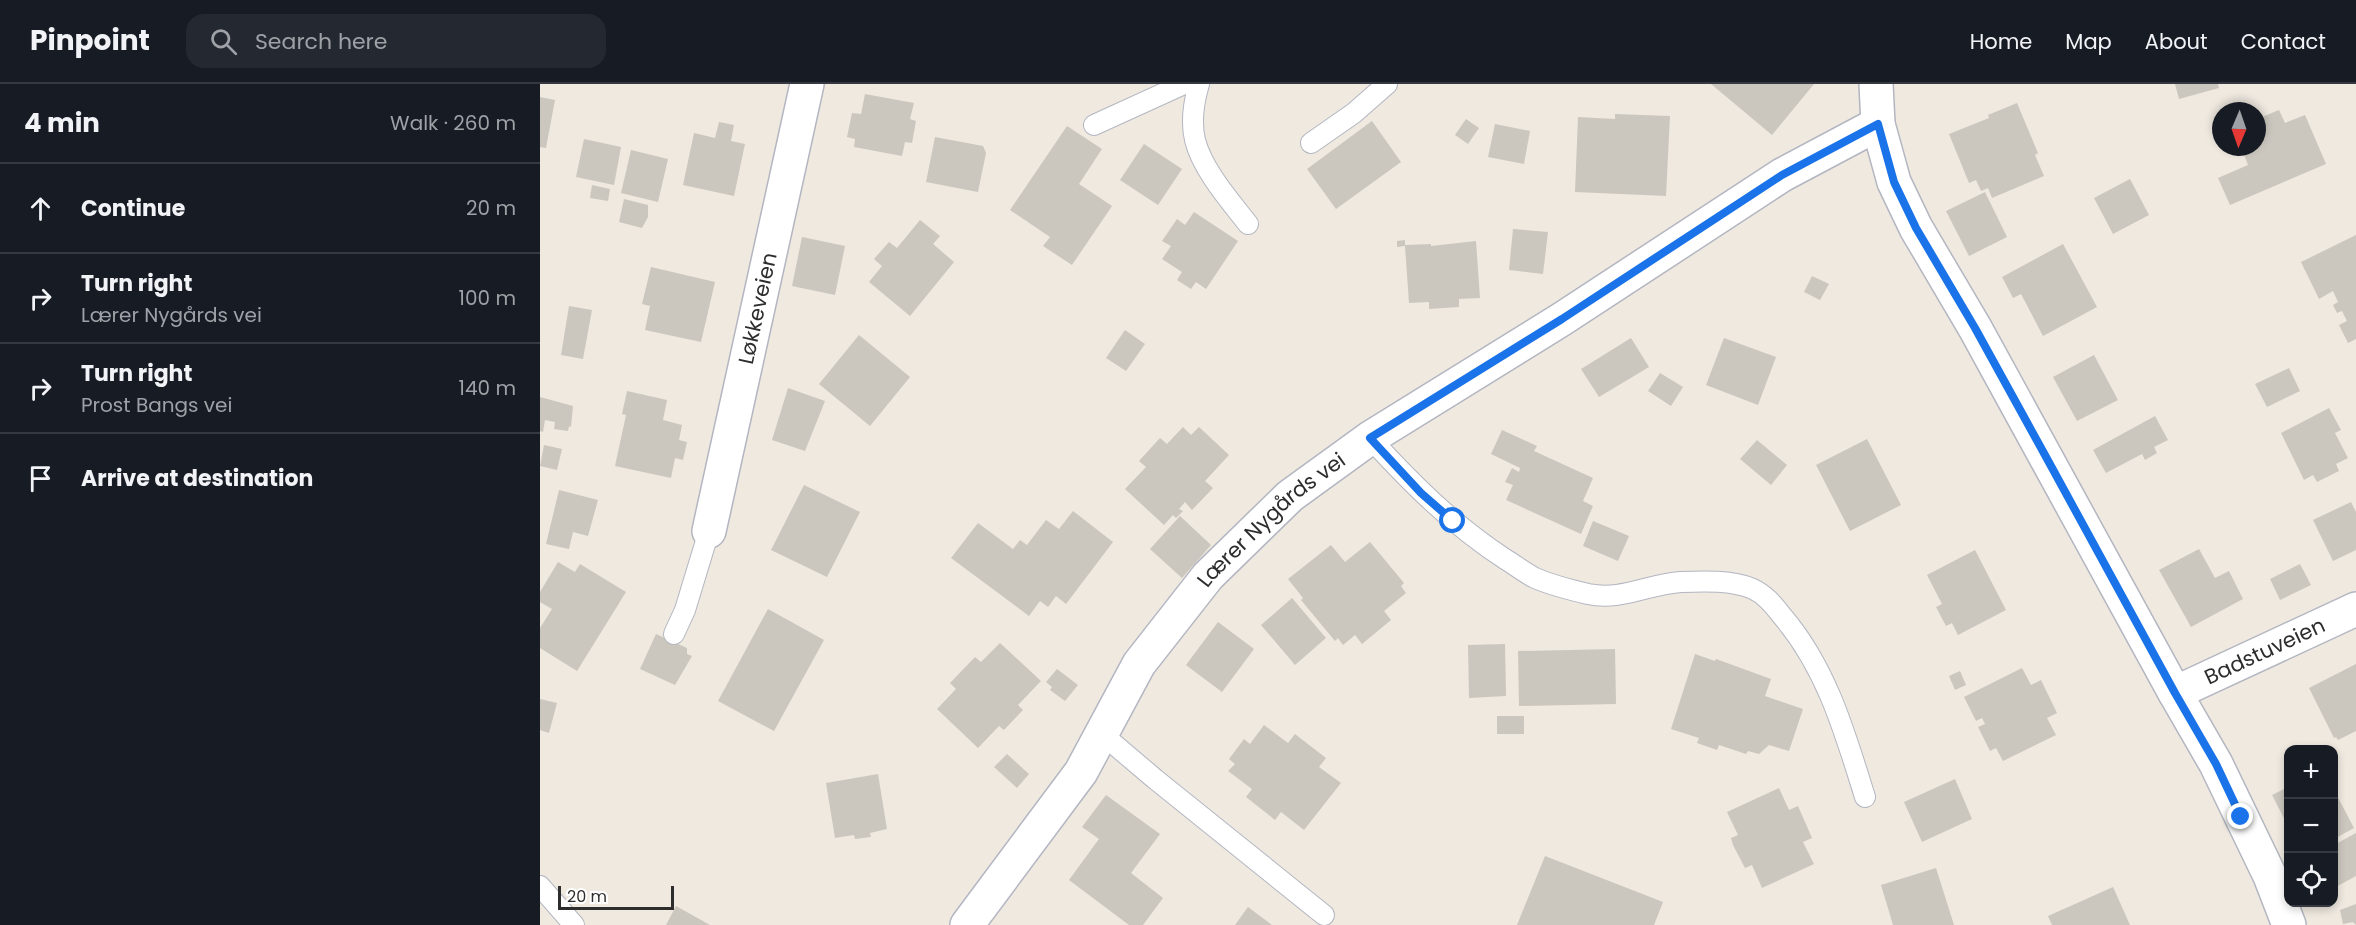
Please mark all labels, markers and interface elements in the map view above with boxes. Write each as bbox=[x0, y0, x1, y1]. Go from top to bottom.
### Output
search box bbox=[186, 14, 606, 68]
text: Pinpoint bbox=[30, 21, 150, 60]
icon: search bbox=[207, 25, 240, 58]
text: Search here bbox=[255, 26, 387, 57]
text: Home bbox=[1970, 27, 2032, 56]
text: Map bbox=[2065, 27, 2112, 56]
text: About bbox=[2145, 27, 2208, 56]
text: Contact bbox=[2241, 27, 2326, 56]
north arrow bbox=[2212, 102, 2266, 156]
text: 4 min bbox=[24, 105, 100, 141]
text: Walk · 260 m bbox=[390, 109, 516, 137]
icon: ahead bbox=[24, 192, 57, 225]
text: Continue bbox=[81, 193, 185, 224]
text: 20 m bbox=[466, 194, 516, 222]
street label: Løkkeveien bbox=[731, 250, 784, 367]
text: Turn right bbox=[81, 268, 192, 299]
icon: right bbox=[24, 282, 57, 315]
text: 100 m bbox=[459, 284, 516, 312]
text: Lærer Nygårds vei bbox=[81, 301, 262, 329]
text: Turn right bbox=[81, 358, 192, 389]
icon: right bbox=[24, 372, 57, 405]
text: 140 m bbox=[459, 374, 516, 402]
text: Prost Bangs vei bbox=[81, 391, 232, 419]
street label: Lærer Nygårds vei bbox=[1190, 446, 1351, 593]
icon: arrive bbox=[24, 462, 57, 495]
text: Arrive at destination bbox=[81, 463, 313, 494]
route start bbox=[1439, 507, 1465, 533]
street label: Badstuveien bbox=[2200, 610, 2330, 691]
map controls bbox=[2284, 745, 2338, 907]
button: + bbox=[2284, 745, 2338, 799]
button: − bbox=[2284, 799, 2338, 853]
route end bbox=[2227, 803, 2253, 829]
button: locate bbox=[2284, 853, 2338, 907]
scale bar bbox=[558, 883, 674, 910]
text: 20 m bbox=[567, 885, 607, 908]

